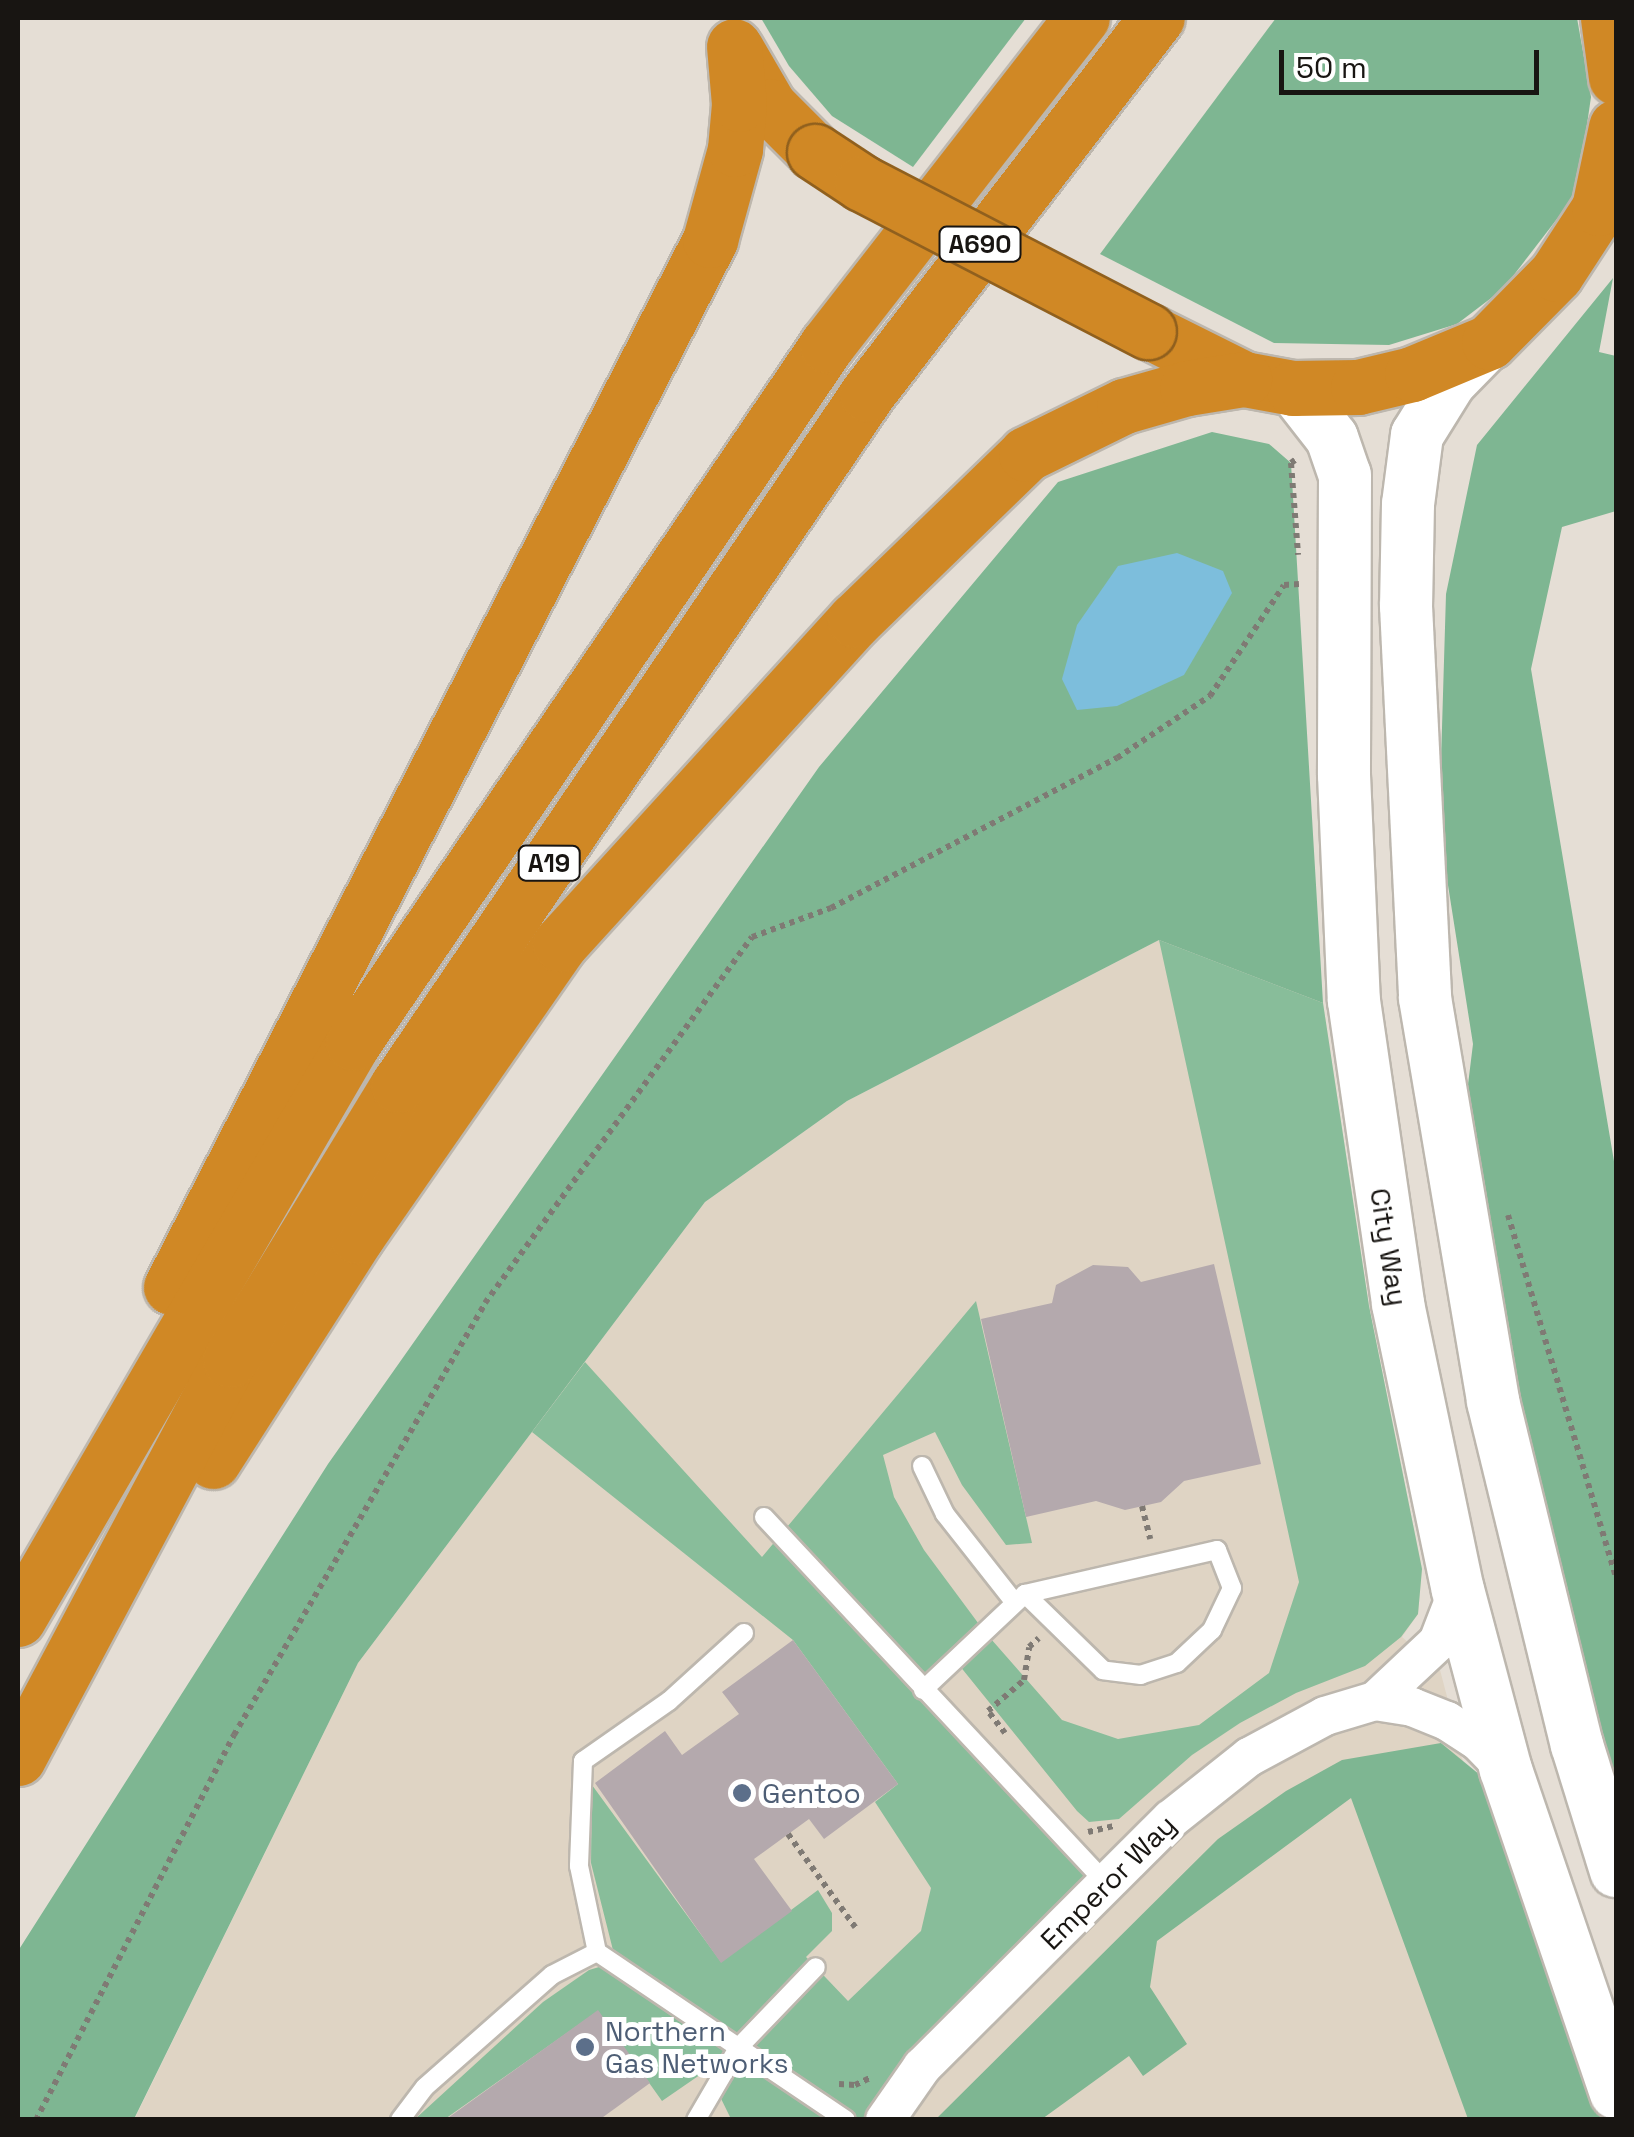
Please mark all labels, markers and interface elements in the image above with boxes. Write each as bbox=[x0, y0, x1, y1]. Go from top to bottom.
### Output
scale bar bbox=[1284, 30, 1544, 92]
text: 50 m bbox=[1296, 48, 1367, 87]
road number: A690 bbox=[938, 224, 1022, 264]
road number: A19 bbox=[516, 843, 582, 883]
street label: City Way bbox=[1363, 1186, 1415, 1308]
place label: Gentoo bbox=[762, 1776, 861, 1810]
marker: Gentoo bbox=[731, 1782, 753, 1804]
street label: Emperor Way bbox=[1034, 1808, 1182, 1956]
place label: Northern Gas Networks bbox=[605, 2014, 788, 2080]
marker: Northern Gas Networks bbox=[574, 2036, 596, 2058]

